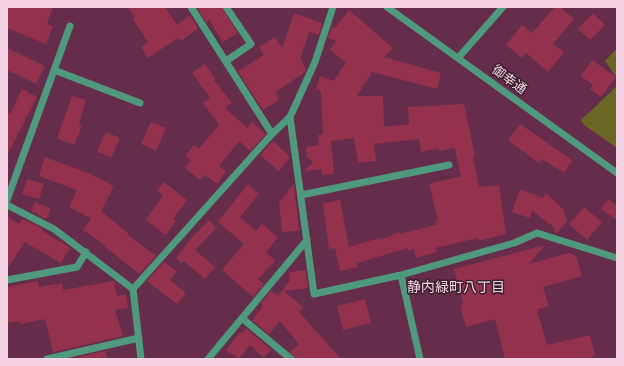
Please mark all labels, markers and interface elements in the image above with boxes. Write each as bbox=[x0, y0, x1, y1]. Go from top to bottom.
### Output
street label: 御幸通 bbox=[489, 62, 529, 98]
district label: 静内緑町八丁目 bbox=[407, 280, 505, 296]

